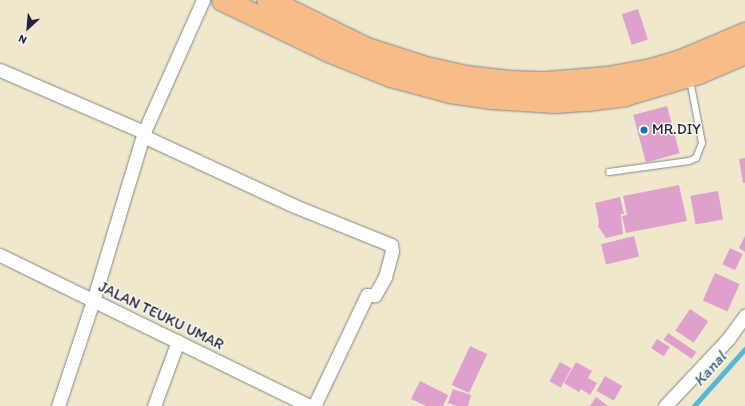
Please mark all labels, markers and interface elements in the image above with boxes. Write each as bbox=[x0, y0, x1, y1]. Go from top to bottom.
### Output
north arrow bbox=[8, 8, 48, 48]
text: N bbox=[16, 32, 29, 47]
place label: MR.DIY bbox=[652, 121, 701, 139]
marker: MR.DIY bbox=[639, 125, 649, 135]
street label: JALAN TEUKU UMAR bbox=[95, 278, 227, 354]
water label: Kanal bbox=[689, 348, 731, 390]

